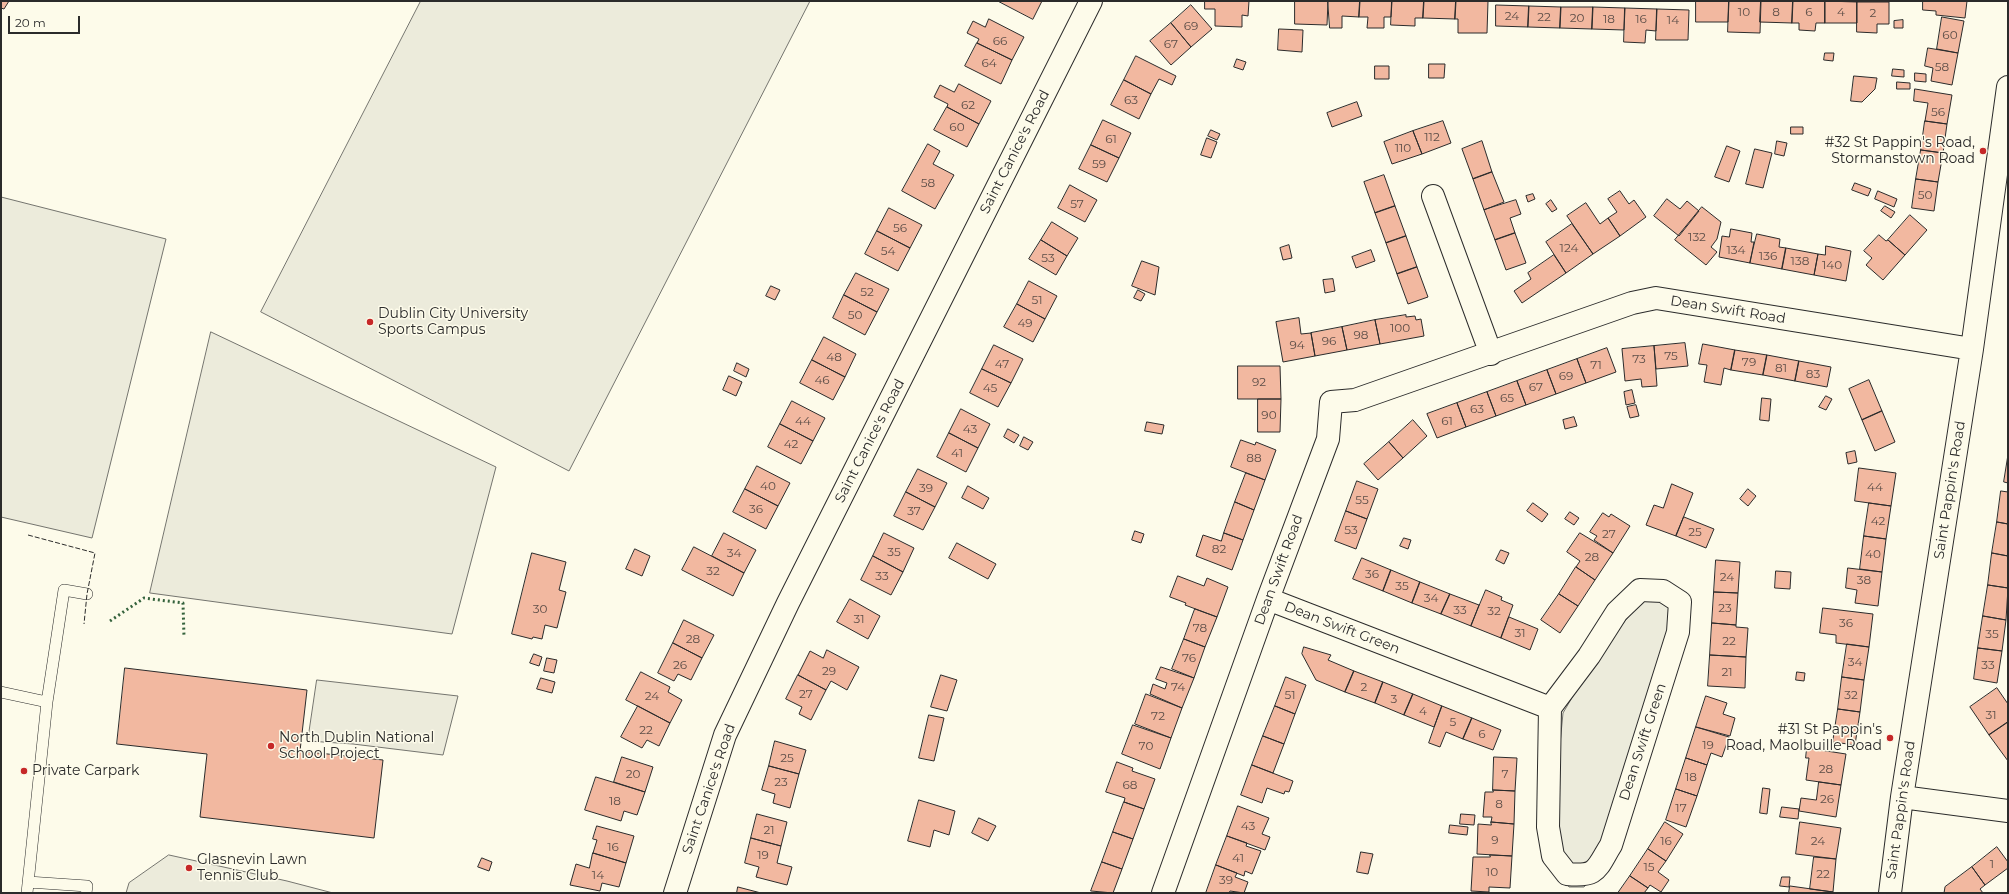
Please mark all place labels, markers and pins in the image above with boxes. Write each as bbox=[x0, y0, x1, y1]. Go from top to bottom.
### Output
place label: #32 St Pappin's Road, Stormanstown Road bbox=[1825, 135, 1975, 168]
marker: #32 St Pappin's Road, Stormanstown Road bbox=[1978, 146, 1988, 156]
place label: Dublin City University Sports Campus bbox=[378, 306, 528, 338]
marker: Dublin City University Sports Campus bbox=[365, 317, 375, 327]
place label: #31 St Pappin's Road, Maolbuille Road bbox=[1726, 722, 1882, 754]
place label: North Dublin National School Project bbox=[279, 730, 434, 762]
marker: #31 St Pappin's Road, Maolbuille Road bbox=[1885, 733, 1895, 743]
marker: North Dublin National School Project bbox=[266, 741, 276, 751]
place label: Private Carpark bbox=[32, 763, 139, 779]
marker: Private Carpark bbox=[19, 766, 29, 776]
place label: Glasnevin Lawn Tennis Club bbox=[197, 852, 307, 884]
marker: Glasnevin Lawn Tennis Club bbox=[184, 863, 194, 873]

